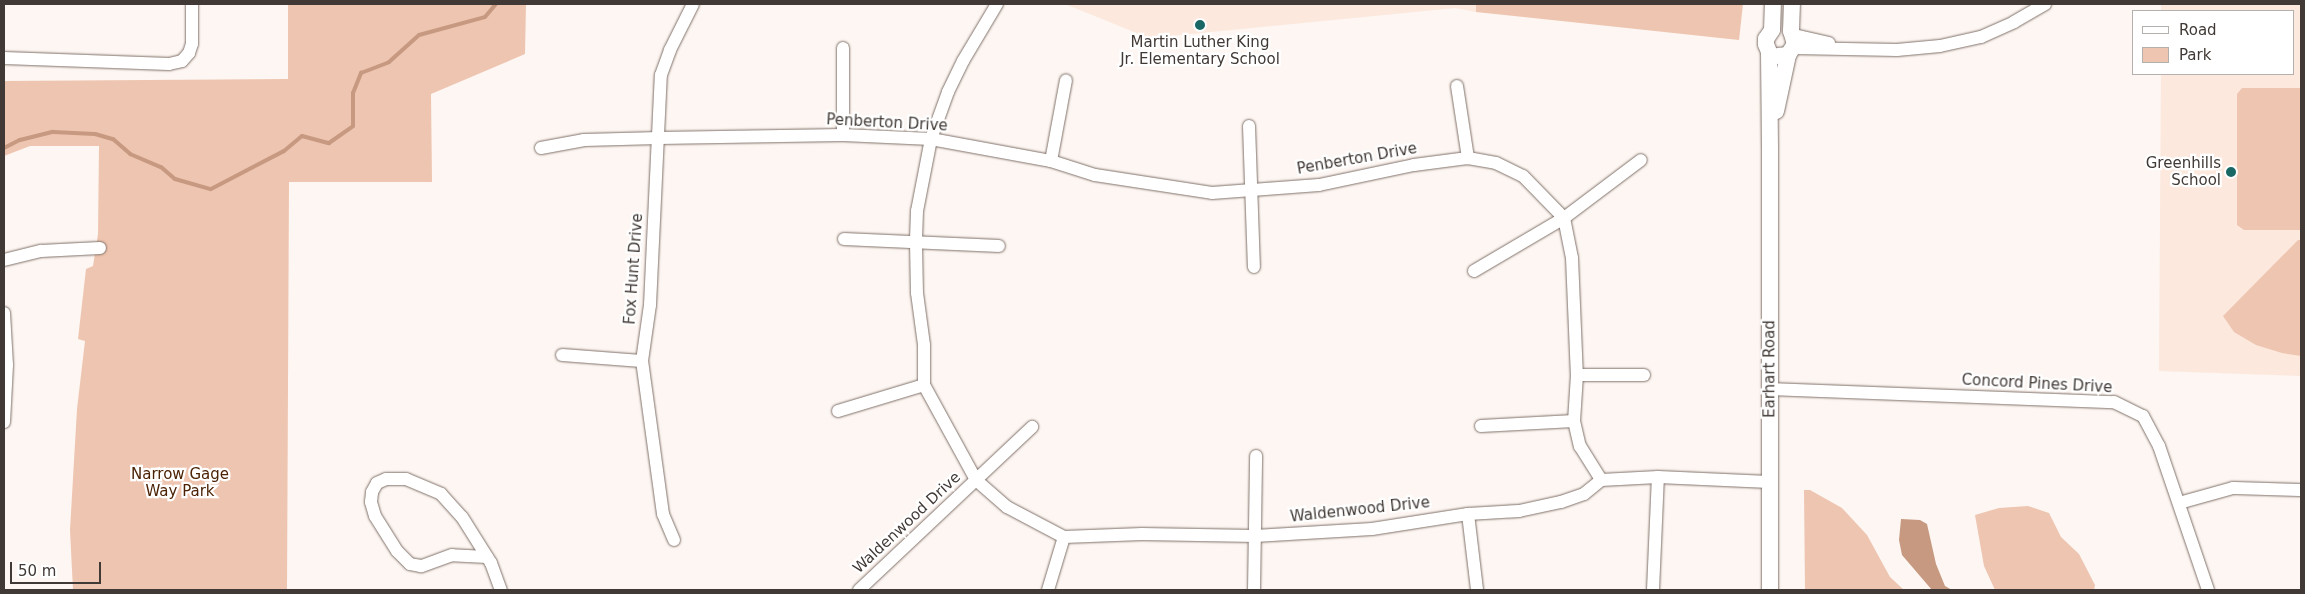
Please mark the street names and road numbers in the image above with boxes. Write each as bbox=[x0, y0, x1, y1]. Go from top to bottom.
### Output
street label: Penberton Drive bbox=[826, 111, 948, 135]
street label: Penberton Drive bbox=[1296, 140, 1418, 178]
street label: Fox Hunt Drive bbox=[621, 213, 647, 325]
street label: Earhart Road bbox=[1761, 320, 1779, 418]
street label: Concord Pines Drive bbox=[1961, 371, 2113, 397]
street label: Waldenwood Drive bbox=[850, 469, 964, 577]
street label: Waldenwood Drive bbox=[1289, 494, 1431, 526]

